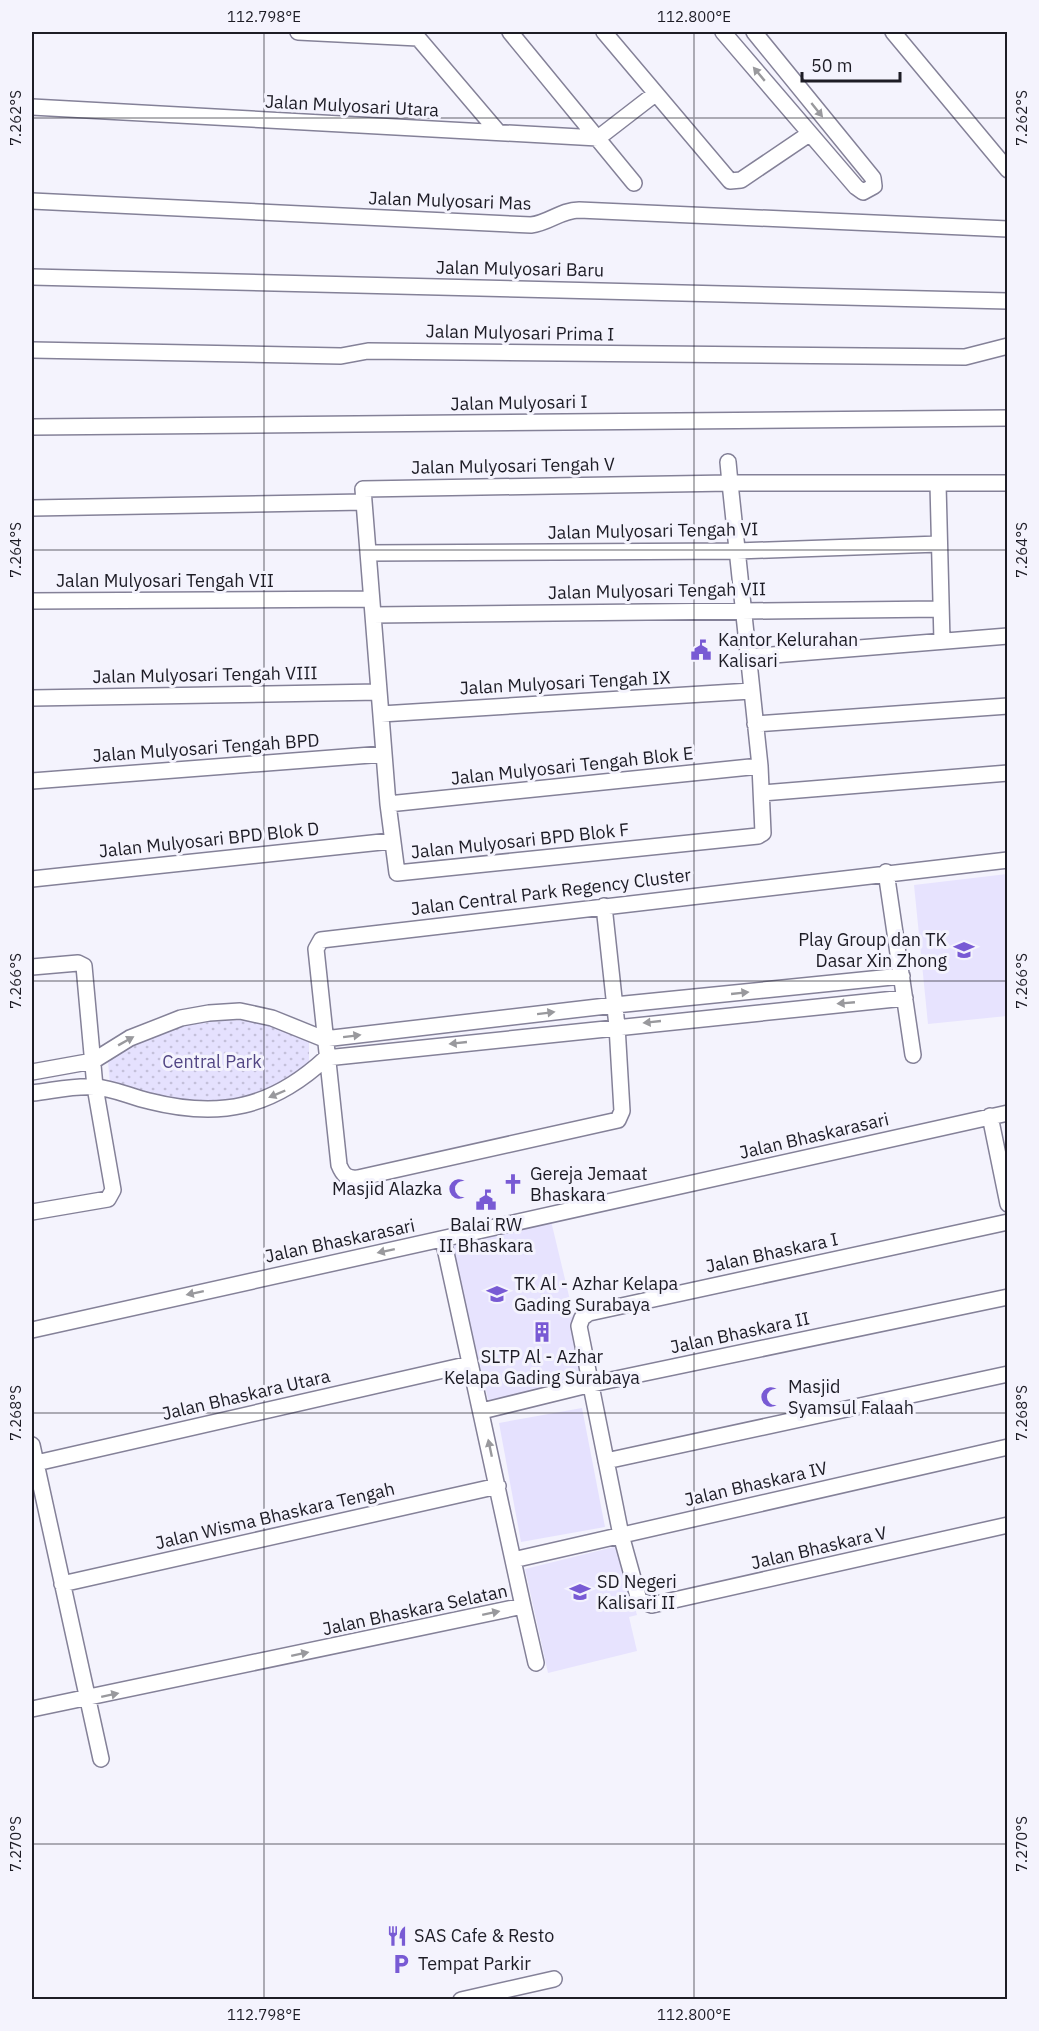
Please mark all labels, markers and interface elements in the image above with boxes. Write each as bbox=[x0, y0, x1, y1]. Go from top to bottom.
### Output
text: 112.798°E bbox=[227, 7, 301, 26]
text: 112.800°E bbox=[657, 7, 731, 26]
scale bar bbox=[802, 45, 900, 83]
text: 50 m bbox=[811, 54, 853, 77]
one-way arrow bbox=[753, 67, 766, 82]
street label: Jalan Mulyosari Utara bbox=[264, 89, 440, 122]
text: 7.262°S bbox=[6, 90, 25, 146]
text: 7.262°S bbox=[1012, 90, 1031, 146]
one-way arrow bbox=[811, 102, 824, 118]
street label: Jalan Mulyosari Mas bbox=[368, 186, 532, 215]
street label: Jalan Mulyosari Baru bbox=[436, 256, 604, 281]
street label: Jalan Mulyosari Prima I bbox=[426, 319, 615, 346]
street label: Jalan Mulyosari I bbox=[450, 390, 588, 415]
street label: Jalan Mulyosari Tengah V bbox=[411, 452, 615, 479]
street label: Jalan Mulyosari Tengah VI bbox=[547, 517, 759, 544]
text: 7.264°S bbox=[6, 522, 25, 578]
text: 7.264°S bbox=[1012, 522, 1031, 578]
street label: Jalan Mulyosari Tengah VII bbox=[56, 569, 274, 592]
street label: Jalan Mulyosari Tengah VII bbox=[548, 577, 766, 604]
place label: Kantor Kelurahan Kalisari bbox=[718, 628, 858, 672]
public building icon: Kantor Kelurahan Kalisari bbox=[689, 638, 713, 662]
street label: Jalan Mulyosari Tengah VIII bbox=[92, 661, 318, 688]
street label: Jalan Mulyosari Tengah IX bbox=[459, 665, 671, 700]
street label: Jalan Mulyosari Tengah BPD bbox=[92, 728, 320, 767]
street label: Jalan Mulyosari Tengah Blok E bbox=[450, 741, 694, 790]
street label: Jalan Mulyosari BPD Blok D bbox=[98, 816, 320, 863]
street label: Jalan Mulyosari BPD Blok F bbox=[410, 818, 630, 863]
street label: Jalan Central Park Regency Cluster bbox=[410, 863, 693, 920]
place label: Play Group dan TK Dasar Xin Zhong bbox=[798, 928, 948, 972]
school or university icon: Play Group dan TK Dasar Xin Zhong bbox=[952, 938, 976, 962]
text: 7.266°S bbox=[6, 953, 25, 1009]
text: 7.266°S bbox=[1012, 953, 1031, 1009]
one-way arrow bbox=[730, 988, 749, 998]
one-way arrow bbox=[837, 998, 856, 1008]
one-way arrow bbox=[537, 1009, 556, 1018]
one-way arrow bbox=[643, 1017, 662, 1027]
one-way arrow bbox=[343, 1031, 362, 1041]
one-way arrow bbox=[117, 1036, 134, 1046]
one-way arrow bbox=[449, 1038, 468, 1048]
park label: Central Park bbox=[162, 1050, 262, 1073]
one-way arrow bbox=[267, 1089, 285, 1099]
street label: Jalan Bhaskarasari bbox=[737, 1107, 891, 1164]
place label: Gereja Jemaat Bhaskara bbox=[530, 1162, 647, 1206]
church icon: Gereja Jemaat Bhaskara bbox=[501, 1172, 525, 1196]
place label: Masjid Alazka bbox=[332, 1177, 442, 1200]
mosque icon: Masjid Alazka bbox=[447, 1177, 471, 1201]
public building icon: Balai RW II Bhaskara bbox=[474, 1188, 498, 1212]
street label: Jalan Bhaskarasari bbox=[263, 1213, 417, 1268]
place label: Balai RW II Bhaskara bbox=[439, 1213, 533, 1257]
street label: Jalan Bhaskara I bbox=[704, 1227, 840, 1278]
one-way arrow bbox=[376, 1247, 395, 1256]
place label: TK Al - Azhar Kelapa Gading Surabaya bbox=[514, 1272, 679, 1316]
school or university icon: TK Al - Azhar Kelapa Gading Surabaya bbox=[485, 1282, 509, 1306]
one-way arrow bbox=[186, 1289, 205, 1299]
street label: Jalan Bhaskara II bbox=[668, 1307, 812, 1359]
building icon: SLTP Al - Azhar Kelapa Gading Surabaya bbox=[530, 1320, 554, 1344]
place label: SLTP Al - Azhar Kelapa Gading Surabaya bbox=[444, 1345, 640, 1389]
street label: Jalan Bhaskara Utara bbox=[160, 1364, 333, 1425]
place label: Masjid Syamsul Falaah bbox=[788, 1375, 914, 1419]
text: 7.268°S bbox=[6, 1385, 25, 1441]
mosque icon: Masjid Syamsul Falaah bbox=[759, 1385, 783, 1409]
text: 7.268°S bbox=[1012, 1385, 1031, 1441]
one-way arrow bbox=[485, 1438, 494, 1457]
street label: Jalan Bhaskara IV bbox=[682, 1456, 829, 1511]
street label: Jalan Wisma Bhaskara Tengah bbox=[153, 1477, 397, 1554]
street label: Jalan Bhaskara V bbox=[749, 1521, 889, 1574]
place label: SD Negeri Kalisari II bbox=[597, 1570, 677, 1614]
street label: Jalan Bhaskara Selatan bbox=[320, 1579, 509, 1640]
school or university icon: SD Negeri Kalisari II bbox=[568, 1580, 592, 1604]
one-way arrow bbox=[482, 1608, 500, 1618]
one-way arrow bbox=[291, 1649, 310, 1658]
one-way arrow bbox=[100, 1689, 119, 1699]
text: 7.270°S bbox=[6, 1816, 25, 1872]
text: 7.270°S bbox=[1012, 1816, 1031, 1872]
restaurant icon: SAS Cafe & Resto bbox=[385, 1924, 409, 1948]
place label: SAS Cafe & Resto bbox=[414, 1924, 554, 1947]
parking icon: Tempat Parkir bbox=[389, 1952, 413, 1976]
place label: Tempat Parkir bbox=[418, 1952, 531, 1975]
text: 112.798°E bbox=[227, 2005, 301, 2024]
text: 112.800°E bbox=[657, 2005, 731, 2024]

